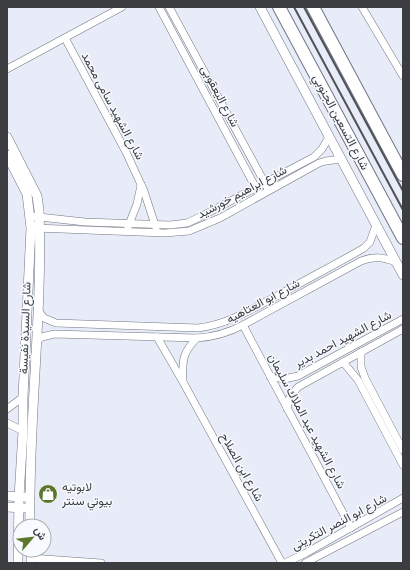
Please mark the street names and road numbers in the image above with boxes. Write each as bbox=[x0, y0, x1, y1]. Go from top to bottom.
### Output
street label: شارع الشهيد سامى محمد bbox=[77, 49, 148, 163]
street label: شارع اليعقوبى bbox=[196, 62, 243, 130]
street label: شارع التسعين الجنوبي bbox=[307, 71, 373, 174]
street label: شارع ابراهيم خورشيد bbox=[194, 162, 290, 223]
street label: شارع ابو العتاهيه bbox=[224, 275, 303, 328]
street label: شارع السيدة نفيسة bbox=[15, 282, 36, 374]
street label: شارع الشهيد احمد بدير bbox=[291, 307, 395, 373]
street label: شارع الشهيد عبد الملاك سليمان bbox=[264, 351, 349, 492]
street label: شارع ابن الصلاح bbox=[216, 430, 267, 505]
street label: شارع ابو النصر التكريتى bbox=[288, 490, 390, 555]

